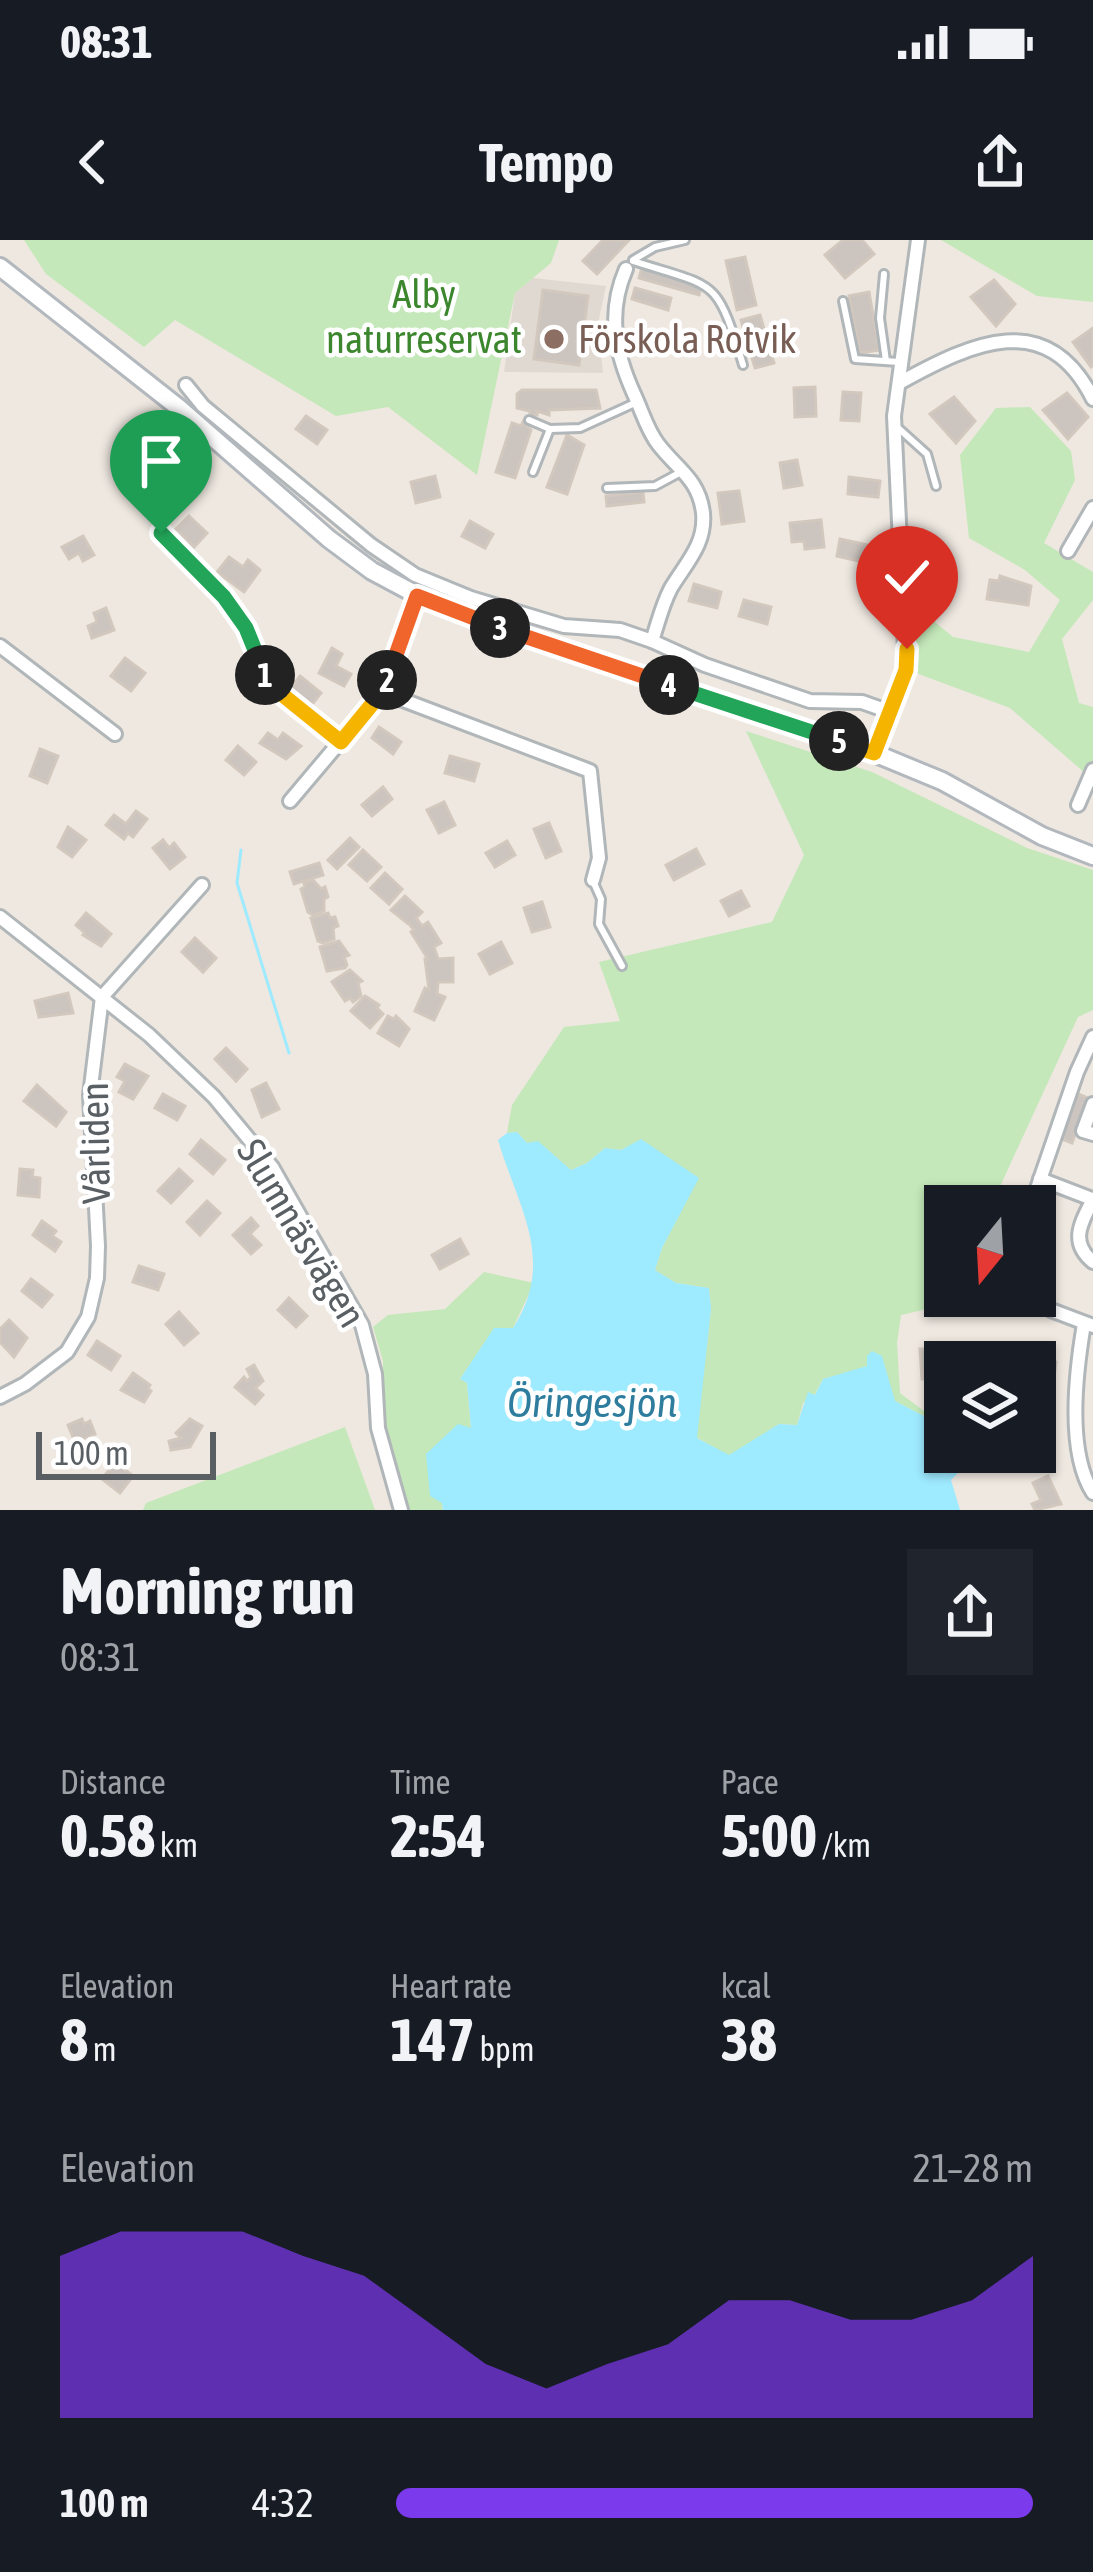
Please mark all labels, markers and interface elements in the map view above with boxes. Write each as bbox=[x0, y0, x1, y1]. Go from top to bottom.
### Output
text: 08:31 bbox=[60, 16, 153, 68]
icon: back bbox=[60, 129, 126, 195]
icon: share bbox=[967, 129, 1033, 195]
text: Tempo bbox=[479, 132, 614, 193]
park label: Alby naturreservat bbox=[326, 272, 522, 361]
place label: Förskola Rotvik bbox=[578, 317, 796, 361]
marker: Förskola Rotvik bbox=[541, 326, 567, 352]
pin bbox=[110, 410, 212, 533]
icon: arrive bbox=[128, 428, 194, 494]
pin bbox=[856, 526, 958, 649]
icon: check bbox=[874, 544, 940, 610]
pin: 3 bbox=[470, 598, 530, 658]
text: 3 bbox=[492, 609, 508, 647]
pin: 1 bbox=[235, 645, 295, 705]
pin: 2 bbox=[357, 650, 417, 710]
pin: 4 bbox=[639, 655, 699, 715]
text: 1 bbox=[257, 656, 273, 694]
text: 2 bbox=[379, 661, 395, 699]
text: 4 bbox=[661, 666, 677, 704]
pin: 5 bbox=[809, 711, 869, 771]
text: 5 bbox=[831, 722, 847, 760]
street label: Vårliden bbox=[72, 1082, 118, 1204]
street label: Slumnäsvägen bbox=[229, 1131, 375, 1335]
north arrow bbox=[924, 1185, 1056, 1317]
map controls bbox=[924, 1185, 1056, 1473]
button: layers bbox=[924, 1341, 1056, 1473]
water label: Öringesjön bbox=[507, 1378, 677, 1426]
scale bar bbox=[36, 1426, 216, 1479]
text: 100 m bbox=[54, 1434, 129, 1472]
button: share bbox=[907, 1549, 1033, 1675]
text: Morning run bbox=[60, 1552, 355, 1628]
text: 08:31 bbox=[60, 1635, 140, 1679]
text: Distance bbox=[60, 1763, 166, 1801]
text: Time bbox=[390, 1763, 451, 1801]
text: Pace bbox=[721, 1763, 779, 1801]
text: 0.58 bbox=[60, 1801, 155, 1870]
text: 2:54 bbox=[390, 1801, 486, 1870]
text: 5:00 bbox=[721, 1801, 817, 1870]
text: km bbox=[155, 1826, 198, 1864]
text: /km bbox=[817, 1826, 871, 1864]
text: Elevation bbox=[60, 1967, 174, 2005]
text: Heart rate bbox=[390, 1967, 512, 2005]
text: kcal bbox=[721, 1967, 771, 2005]
text: 8 bbox=[60, 2005, 88, 2074]
text: 147 bbox=[390, 2005, 475, 2074]
text: 38 bbox=[721, 2005, 777, 2074]
text: m bbox=[88, 2030, 116, 2068]
text: bpm bbox=[475, 2030, 535, 2068]
text: Elevation bbox=[60, 2146, 195, 2190]
text: 21–28 m bbox=[913, 2146, 1033, 2190]
text: 100 m bbox=[60, 2481, 148, 2525]
text: 4:32 bbox=[252, 2481, 314, 2525]

